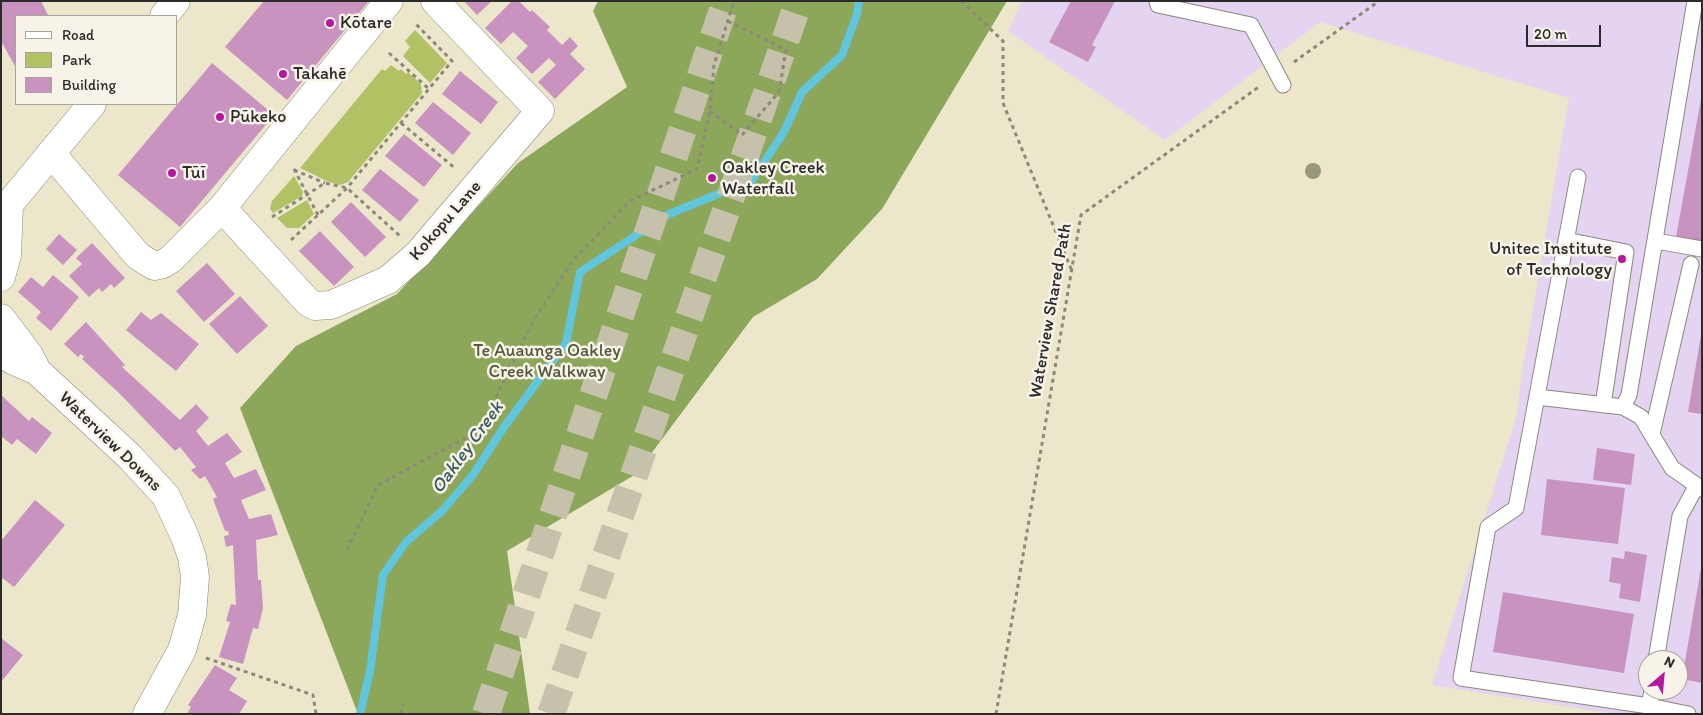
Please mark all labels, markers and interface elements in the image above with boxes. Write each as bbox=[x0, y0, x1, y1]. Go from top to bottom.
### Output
place label: Kōtare bbox=[340, 12, 392, 34]
legend bbox=[15, 15, 178, 105]
scale bar bbox=[1528, 15, 1603, 47]
marker: Kōtare bbox=[324, 17, 336, 29]
text: 20 m bbox=[1534, 25, 1567, 43]
text: Road bbox=[62, 26, 94, 44]
text: Park bbox=[62, 51, 92, 69]
place label: Takahē bbox=[293, 63, 347, 85]
marker: Takahē bbox=[277, 68, 289, 80]
text: Building bbox=[62, 76, 116, 94]
place label: Pūkeko bbox=[230, 106, 286, 128]
marker: Pūkeko bbox=[214, 111, 226, 123]
place label: Oakley Creek Waterfall bbox=[722, 157, 825, 200]
place label: Tūī bbox=[182, 162, 205, 184]
marker: Tūī bbox=[166, 167, 178, 179]
marker: Oakley Creek Waterfall bbox=[706, 172, 718, 184]
street label: Kokopu Lane bbox=[405, 176, 487, 266]
street label: Waterview Shared Path bbox=[1025, 222, 1077, 400]
place label: Unitec Institute of Technology bbox=[1489, 238, 1612, 280]
marker: Unitec Institute of Technology bbox=[1616, 253, 1628, 265]
park label: Te Auaunga Oakley Creek Walkway bbox=[473, 340, 621, 382]
street label: Waterview Downs bbox=[54, 387, 166, 497]
water label: Oakley Creek bbox=[427, 397, 509, 499]
north arrow bbox=[1638, 650, 1688, 700]
text: N bbox=[1662, 652, 1678, 672]

